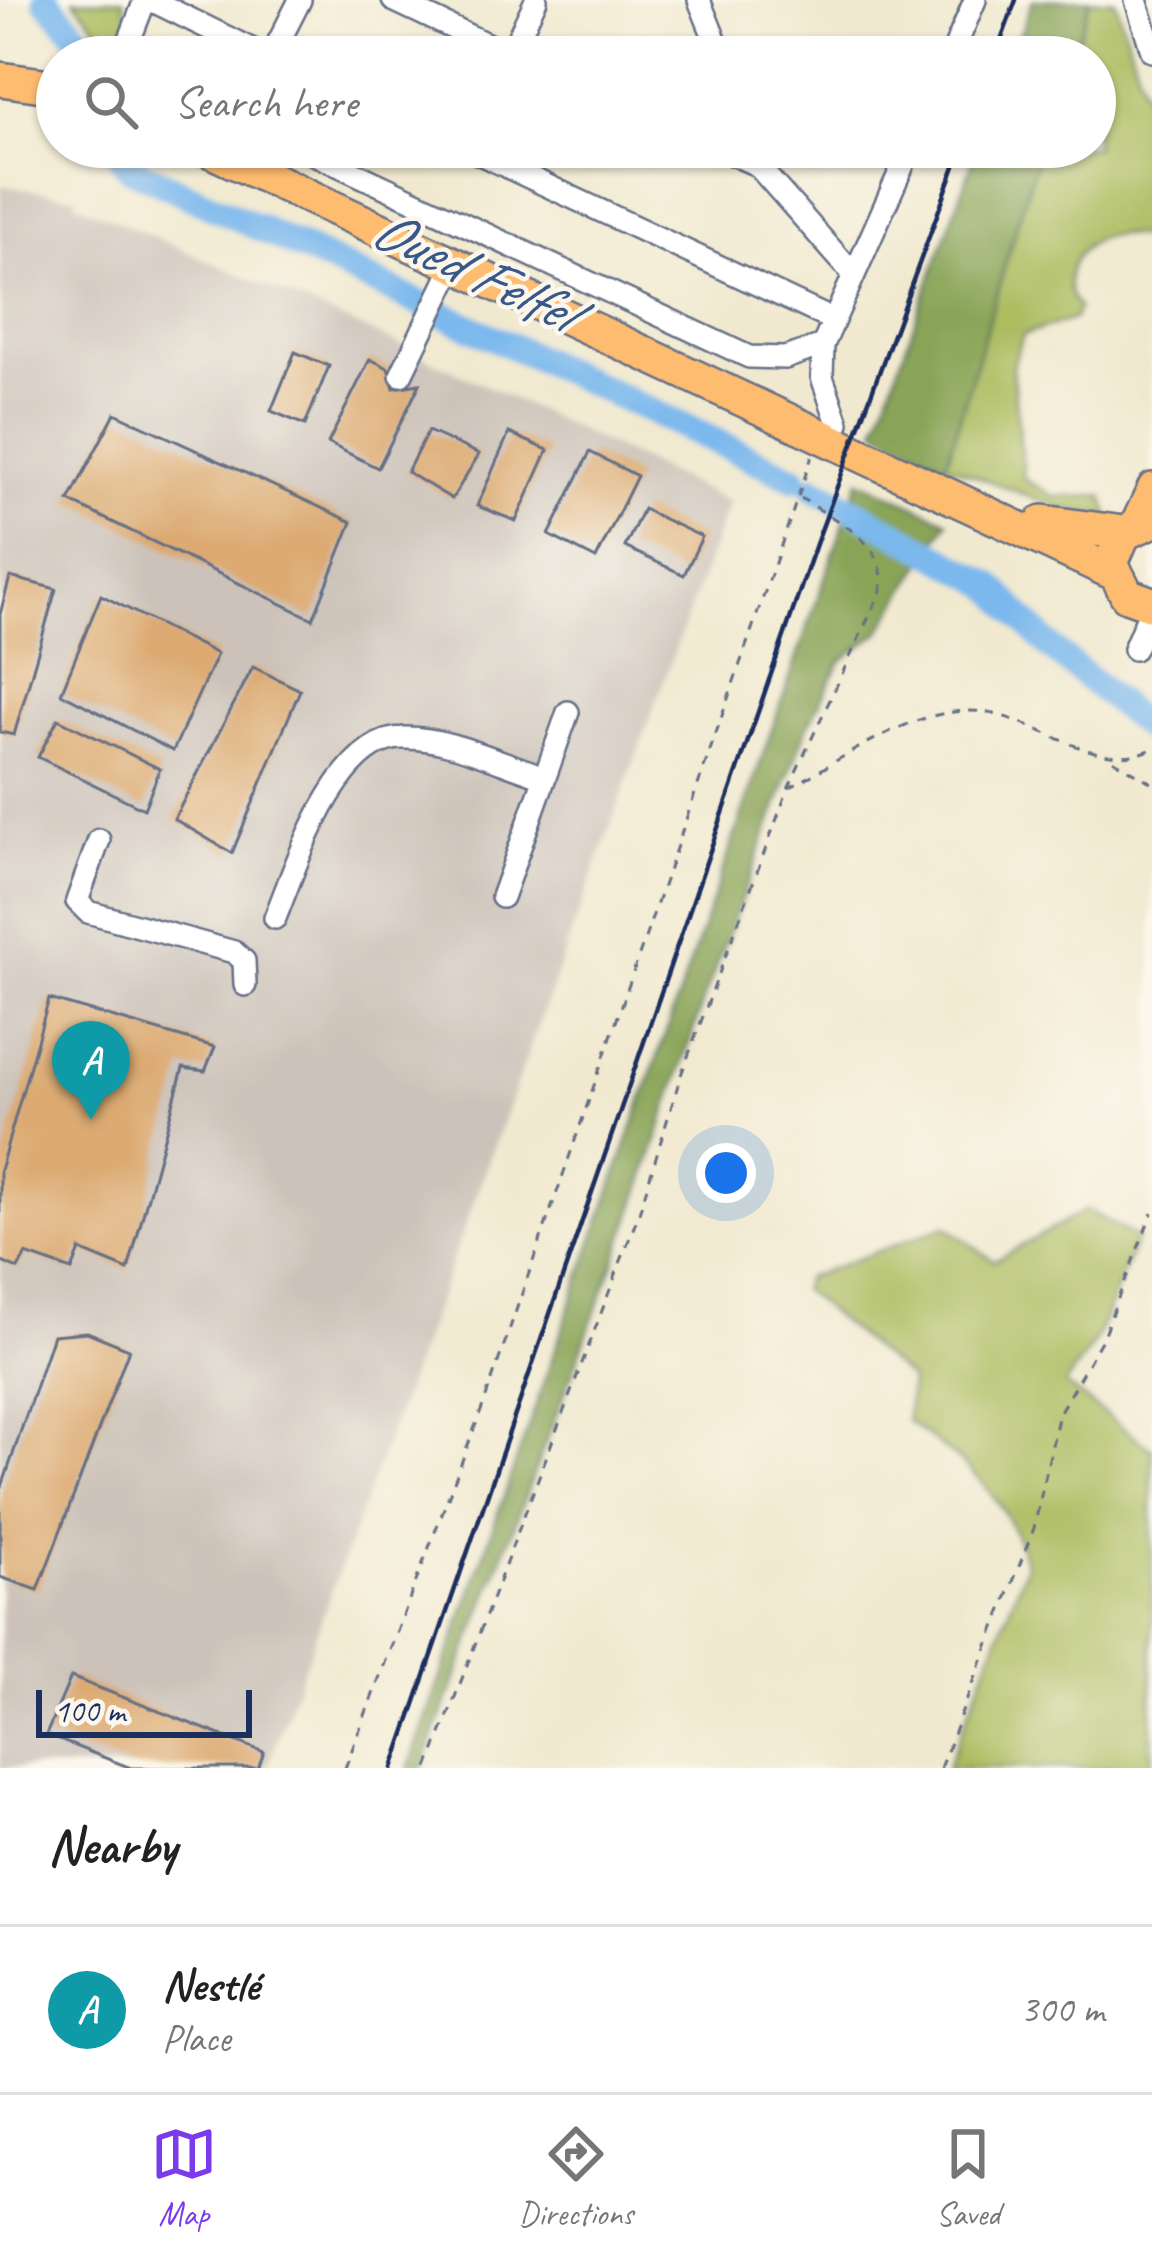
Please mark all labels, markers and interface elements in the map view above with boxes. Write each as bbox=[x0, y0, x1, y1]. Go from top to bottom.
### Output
search box bbox=[36, 36, 1116, 168]
icon: search bbox=[78, 69, 144, 135]
text: Search here bbox=[174, 74, 357, 131]
water label: Oued Felfel bbox=[360, 189, 604, 357]
pin: A bbox=[52, 1021, 130, 1120]
your location bbox=[696, 1143, 756, 1203]
scale bar bbox=[36, 1684, 252, 1737]
text: 100 m bbox=[54, 1690, 125, 1732]
text: Nearby bbox=[48, 1814, 176, 1878]
text: Nestlé bbox=[162, 1957, 259, 2014]
text: A bbox=[77, 1985, 97, 2034]
text: 300 m bbox=[1020, 1985, 1104, 2034]
text: Place bbox=[162, 2014, 230, 2063]
tab: Map bbox=[151, 2121, 217, 2235]
tab: Directions bbox=[519, 2121, 633, 2235]
tab: Saved bbox=[935, 2121, 1001, 2235]

